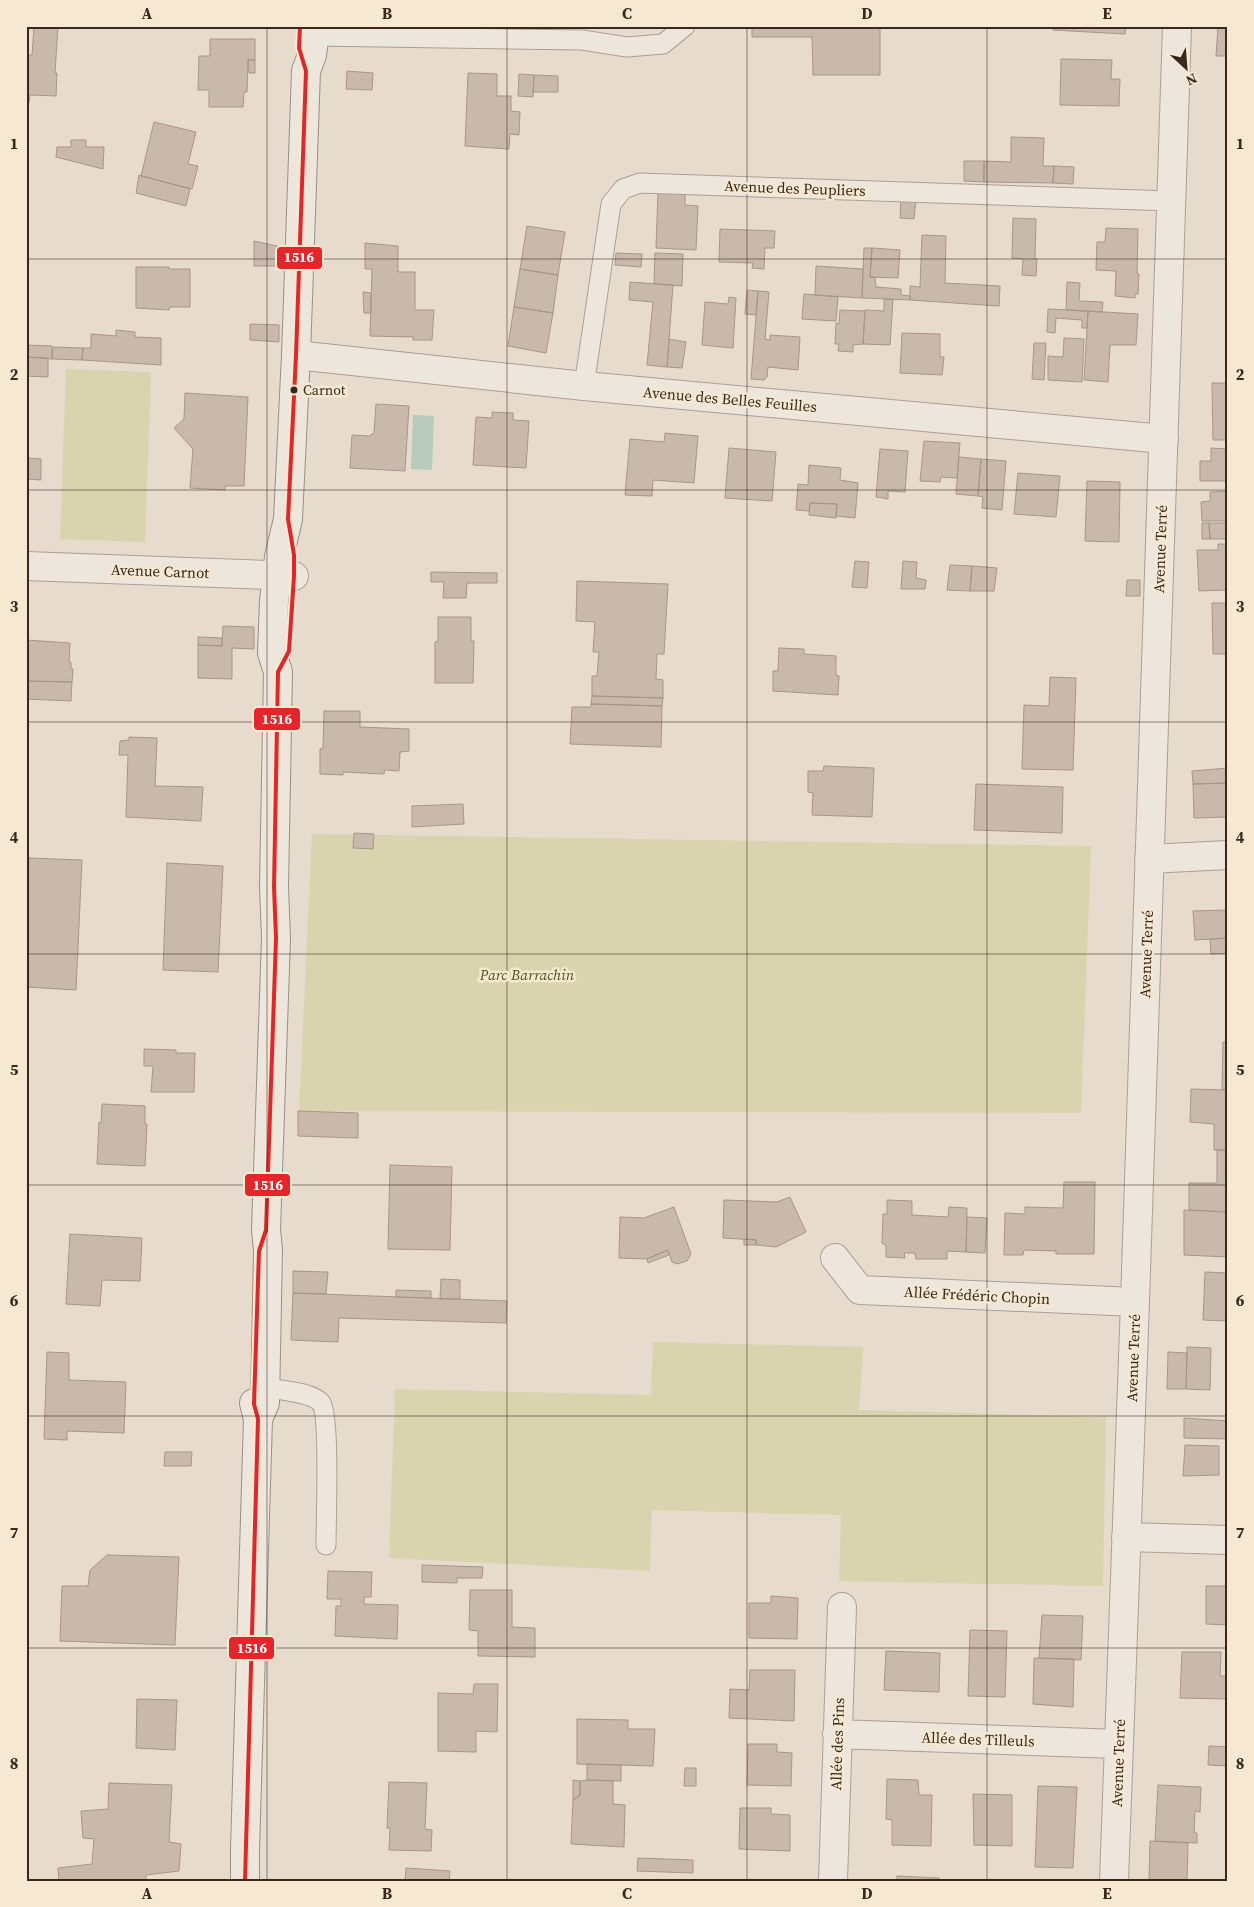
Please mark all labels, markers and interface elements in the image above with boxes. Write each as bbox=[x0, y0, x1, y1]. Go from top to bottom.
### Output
text: A bbox=[142, 2, 153, 24]
text: B bbox=[382, 2, 393, 24]
text: C bbox=[622, 2, 632, 24]
text: D bbox=[861, 2, 873, 24]
text: E bbox=[1102, 2, 1112, 24]
north arrow bbox=[1162, 42, 1212, 92]
text: N bbox=[1183, 68, 1201, 91]
text: 1 bbox=[10, 132, 18, 154]
text: 1 bbox=[1236, 132, 1244, 154]
street label: Avenue des Peupliers bbox=[724, 175, 866, 201]
line badge: 1516 bbox=[276, 246, 323, 270]
text: 1516 bbox=[284, 247, 315, 267]
text: 2 bbox=[10, 363, 19, 385]
text: 2 bbox=[1236, 363, 1245, 385]
place label: Carnot bbox=[303, 380, 346, 400]
street label: Avenue des Belles Feuilles bbox=[642, 381, 818, 417]
marker: Carnot bbox=[289, 385, 299, 395]
street label: Avenue Terré bbox=[1148, 504, 1172, 593]
street label: Avenue Carnot bbox=[111, 559, 210, 583]
text: 3 bbox=[10, 595, 19, 617]
text: 3 bbox=[1236, 595, 1245, 617]
line badge: 1516 bbox=[253, 707, 301, 731]
text: 1516 bbox=[262, 709, 293, 729]
text: 4 bbox=[10, 826, 19, 848]
text: 4 bbox=[1236, 826, 1245, 848]
street label: Avenue Terré bbox=[1134, 909, 1158, 998]
park label: Parc Barrachin bbox=[479, 964, 575, 985]
text: 5 bbox=[10, 1058, 19, 1080]
text: 5 bbox=[1236, 1058, 1245, 1080]
line badge: 1516 bbox=[244, 1173, 291, 1197]
text: 1516 bbox=[253, 1175, 284, 1195]
street label: Allée Frédéric Chopin bbox=[903, 1281, 1051, 1309]
text: 6 bbox=[10, 1289, 19, 1311]
text: 6 bbox=[1236, 1289, 1245, 1311]
street label: Avenue Terré bbox=[1121, 1313, 1145, 1402]
text: 7 bbox=[10, 1521, 19, 1543]
text: 7 bbox=[1236, 1521, 1245, 1543]
line badge: 1516 bbox=[228, 1636, 275, 1660]
text: 1516 bbox=[237, 1638, 268, 1658]
street label: Allée des Pins bbox=[825, 1697, 849, 1791]
street label: Avenue Terré bbox=[1106, 1718, 1130, 1807]
street label: Allée des Tilleuls bbox=[921, 1727, 1035, 1751]
text: 8 bbox=[10, 1752, 18, 1774]
text: 8 bbox=[1236, 1752, 1244, 1774]
text: A bbox=[142, 1882, 153, 1904]
text: B bbox=[382, 1882, 393, 1904]
text: C bbox=[622, 1882, 632, 1904]
text: D bbox=[861, 1882, 873, 1904]
text: E bbox=[1102, 1882, 1112, 1904]

